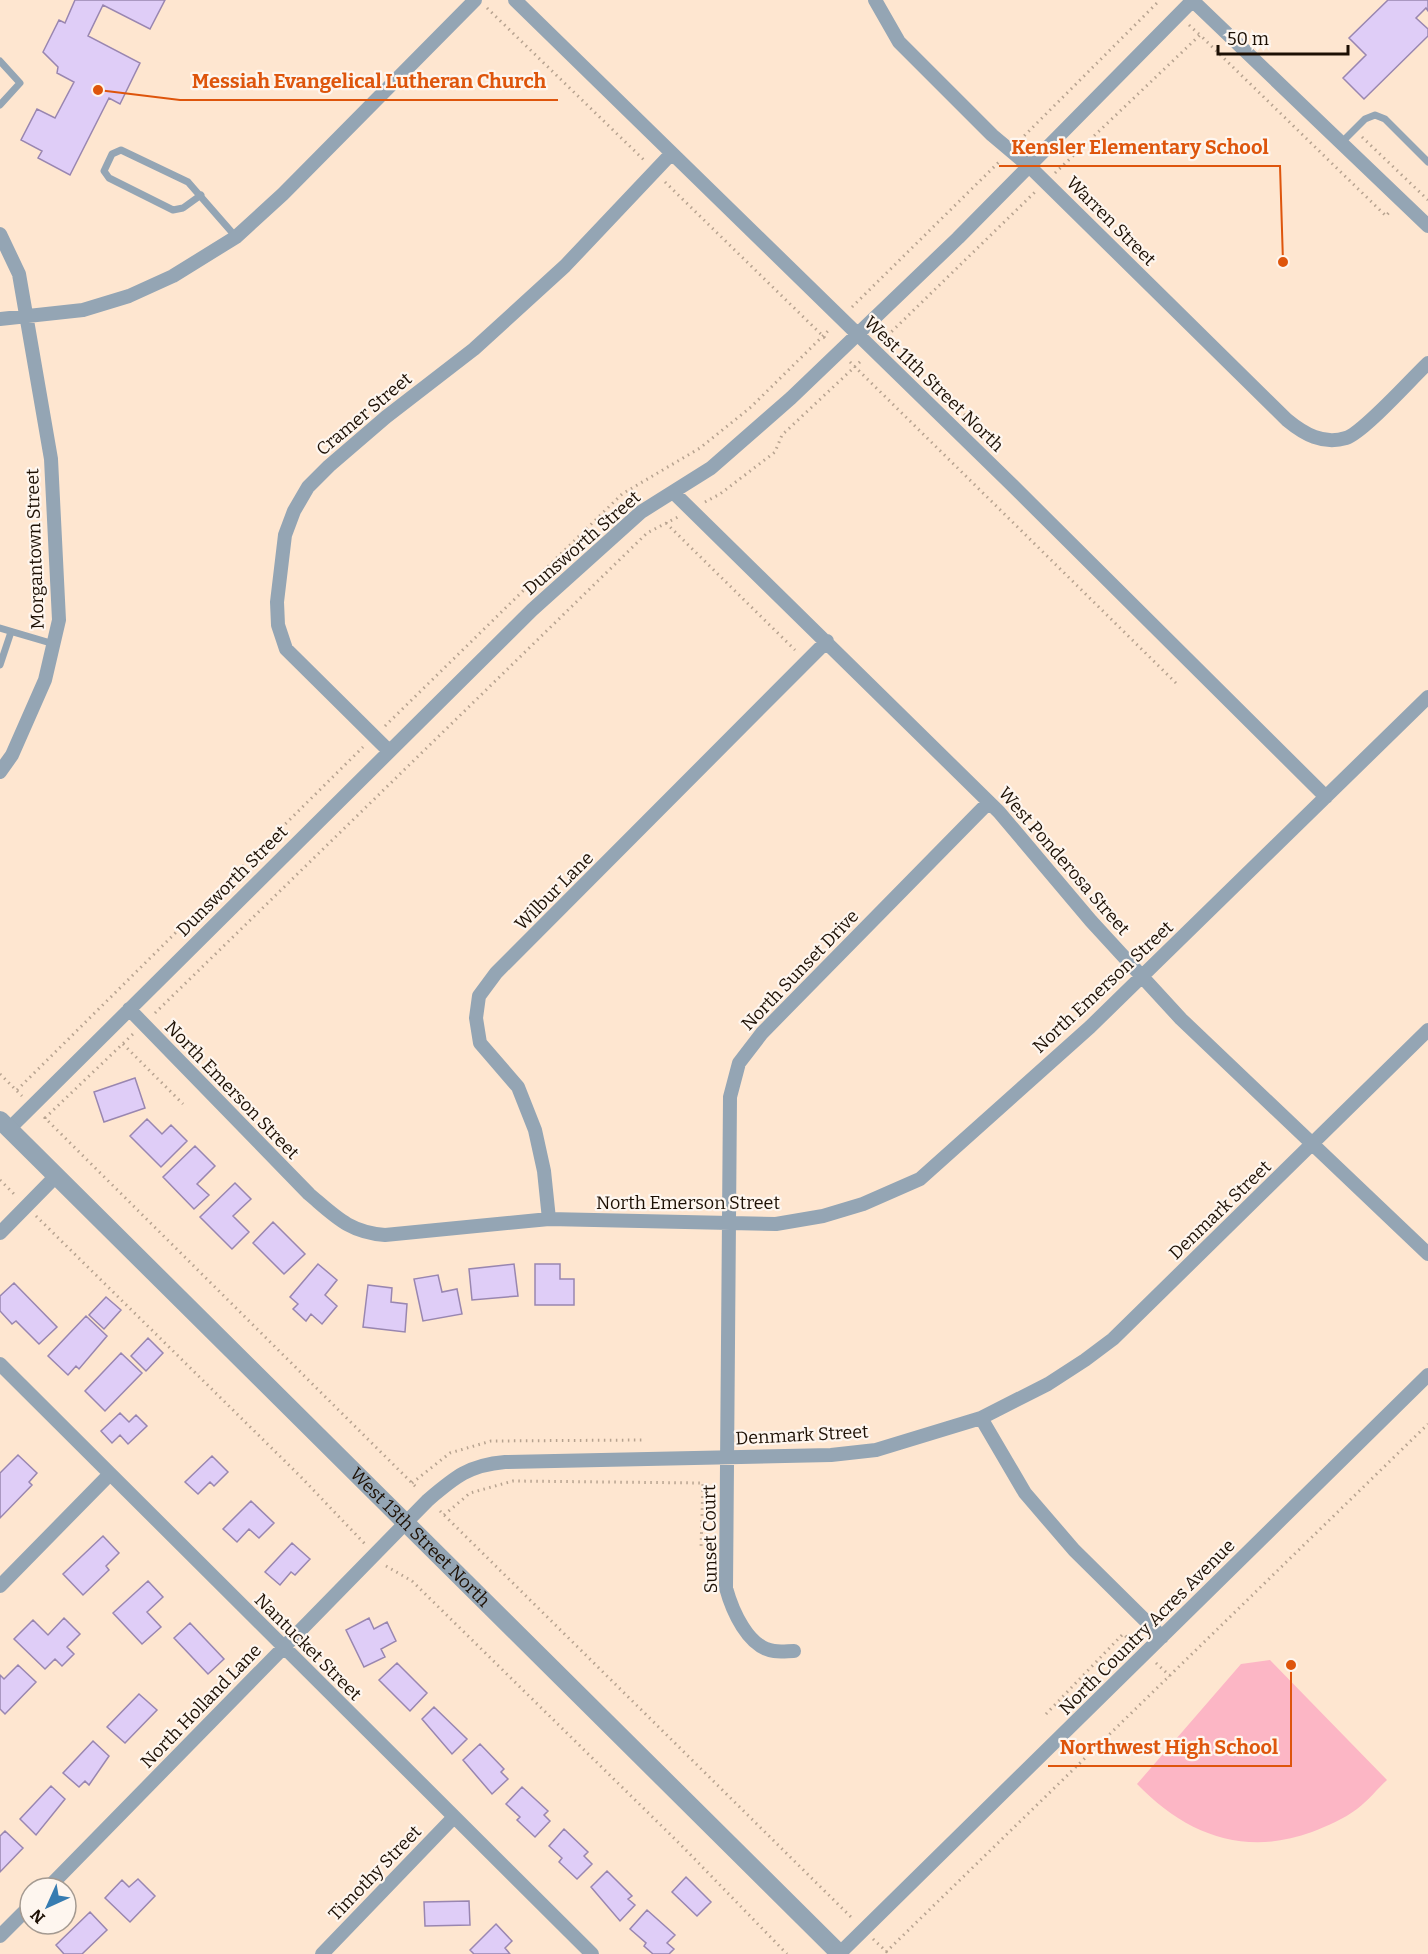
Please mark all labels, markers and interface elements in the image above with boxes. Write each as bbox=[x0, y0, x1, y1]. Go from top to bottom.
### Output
scale bar bbox=[1218, 18, 1348, 56]
text: 50 m bbox=[1227, 28, 1269, 50]
callout: Messiah Evangelical Lutheran Church bbox=[180, 62, 558, 100]
text: Messiah Evangelical Lutheran Church bbox=[192, 69, 547, 93]
callout: Kensler Elementary School bbox=[999, 128, 1280, 166]
text: Kensler Elementary School bbox=[1011, 135, 1269, 159]
street label: Warren Street bbox=[1062, 172, 1161, 271]
street label: West 11th Street North bbox=[860, 312, 1008, 456]
street label: Cramer Street bbox=[312, 367, 417, 460]
street label: Morgantown Street bbox=[21, 468, 49, 630]
street label: Dunsworth Street bbox=[519, 486, 645, 600]
street label: West Ponderosa Street bbox=[994, 782, 1135, 940]
street label: Dunsworth Street bbox=[172, 821, 292, 941]
street label: Wilbur Lane bbox=[510, 847, 598, 935]
street label: North Sunset Drive bbox=[737, 905, 863, 1035]
street label: North Emerson Street bbox=[1028, 916, 1178, 1058]
street label: North Emerson Street bbox=[160, 1016, 304, 1164]
street label: Denmark Street bbox=[1164, 1155, 1276, 1264]
street label: North Emerson Street bbox=[596, 1192, 780, 1214]
street label: Denmark Street bbox=[735, 1421, 870, 1449]
street label: West 13th Street North bbox=[345, 1463, 495, 1611]
street label: Sunset Court bbox=[698, 1484, 722, 1594]
street label: North Country Acres Avenue bbox=[1055, 1535, 1239, 1719]
street label: Nantucket Street bbox=[250, 1589, 366, 1705]
street label: North Holland Lane bbox=[136, 1639, 266, 1773]
callout: Northwest High School bbox=[1048, 1728, 1291, 1766]
text: Northwest High School bbox=[1060, 1735, 1278, 1759]
street label: Timothy Street bbox=[324, 1820, 426, 1925]
north arrow bbox=[18, 1876, 78, 1936]
text: N bbox=[27, 1905, 49, 1927]

